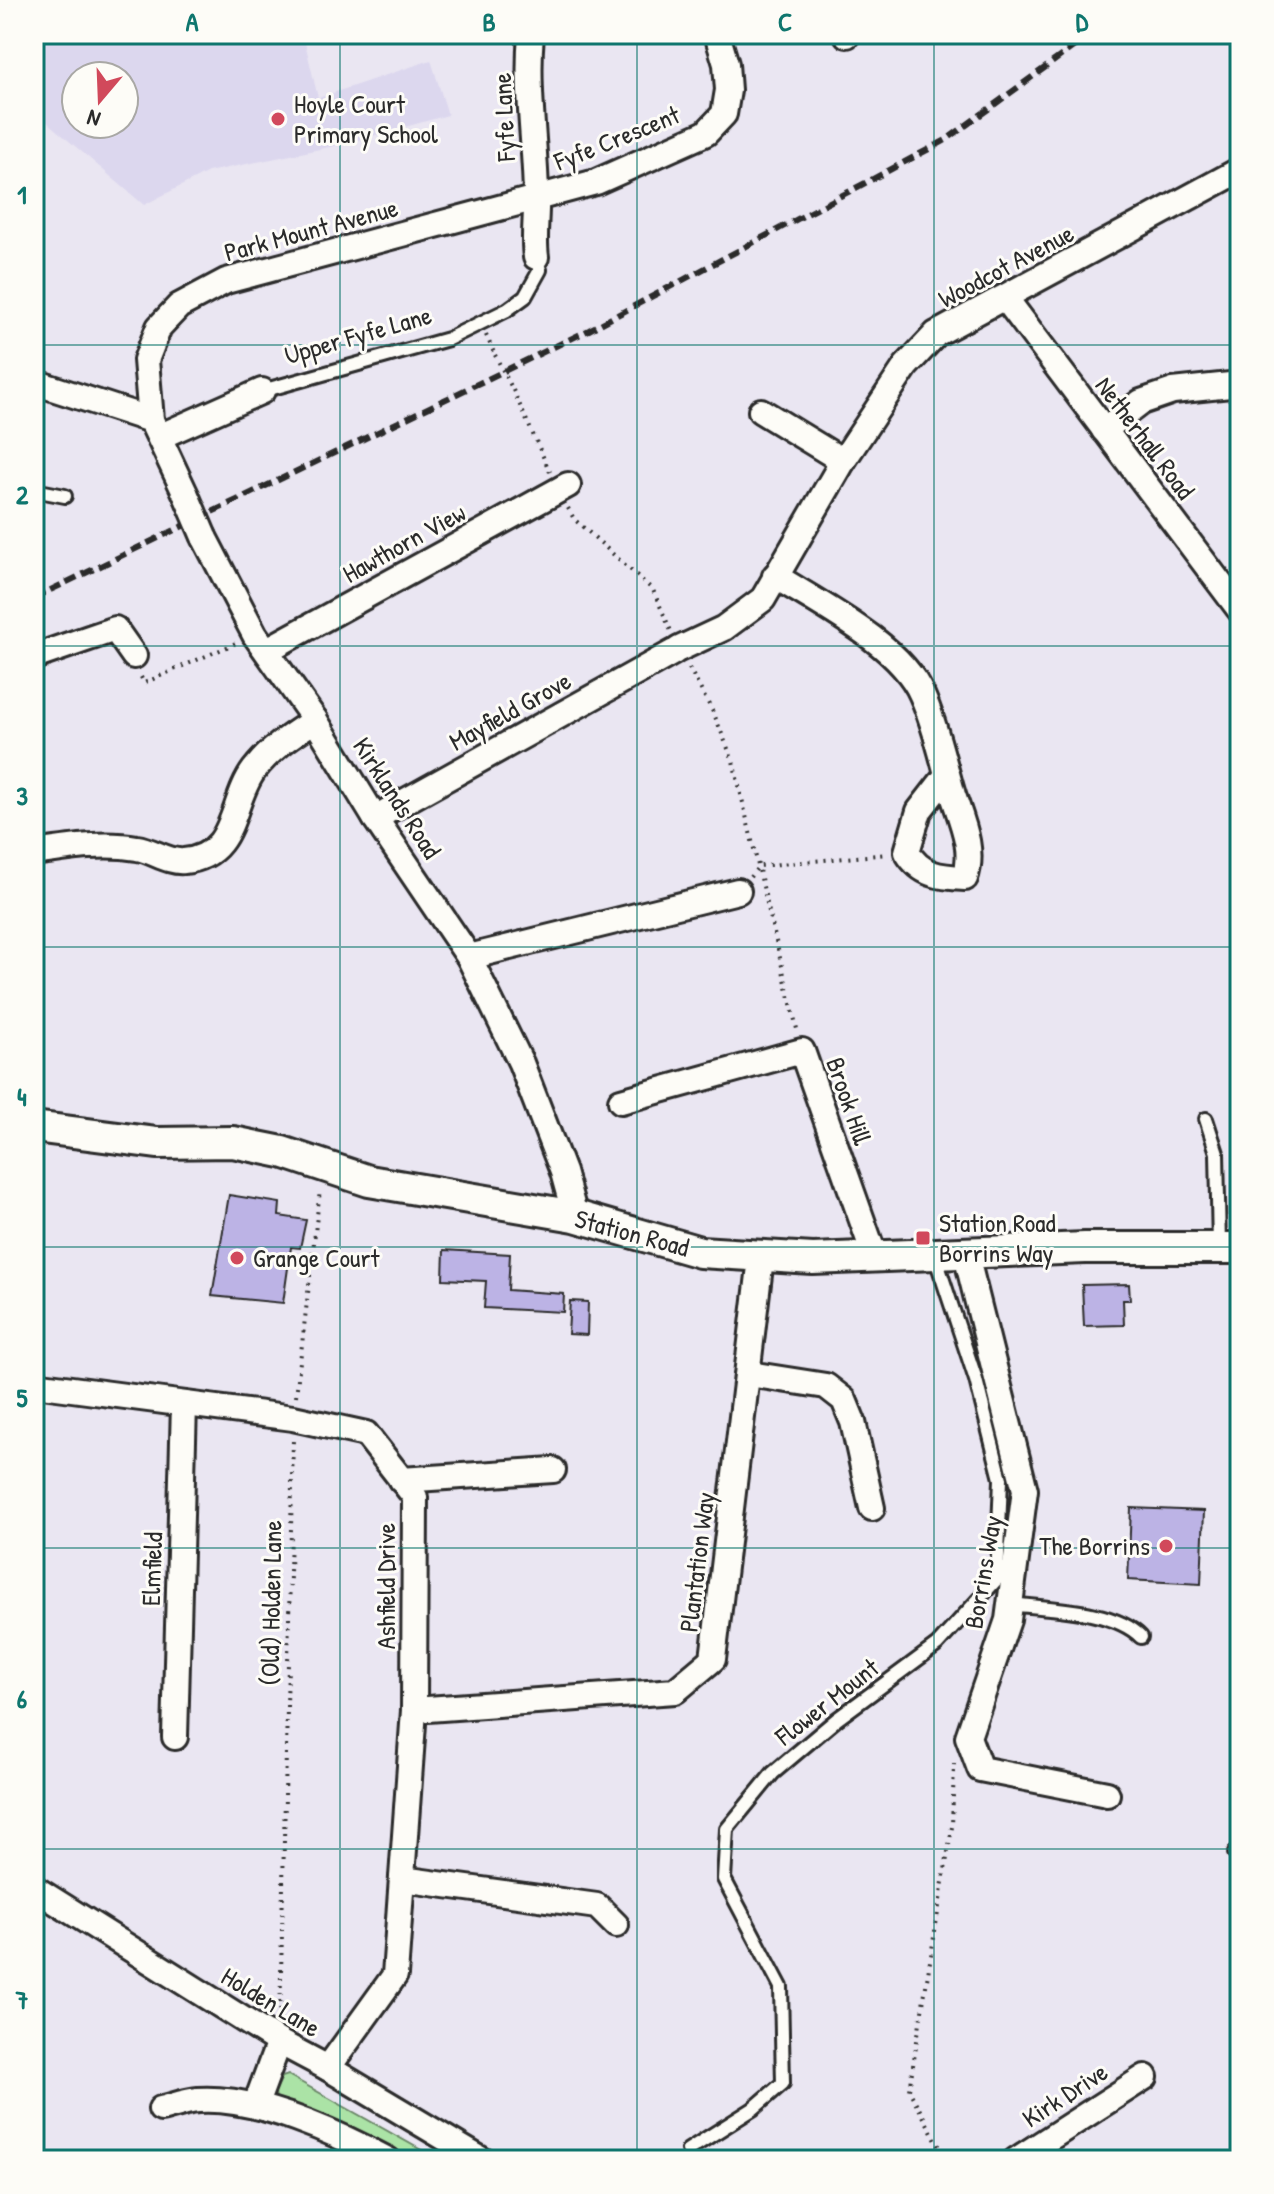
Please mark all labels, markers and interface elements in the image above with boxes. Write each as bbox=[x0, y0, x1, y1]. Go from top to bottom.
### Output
text: A bbox=[186, 4, 199, 39]
text: B bbox=[482, 4, 496, 39]
text: C bbox=[778, 4, 792, 39]
text: D bbox=[1076, 4, 1089, 39]
north arrow bbox=[60, 60, 140, 140]
street label: Fyfe Lane bbox=[484, 72, 523, 163]
place label: Hoyle Court Primary School bbox=[294, 86, 438, 151]
street label: Fyfe Crescent bbox=[548, 96, 686, 179]
text: N bbox=[83, 103, 104, 135]
marker: Hoyle Court Primary School bbox=[269, 110, 287, 128]
text: 1 bbox=[17, 177, 27, 212]
street label: Park Mount Avenue bbox=[220, 190, 402, 270]
street label: Woodcot Avenue bbox=[932, 215, 1080, 316]
street label: Upper Fyfe Lane bbox=[280, 297, 435, 372]
street label: Netherhall Road bbox=[1088, 369, 1203, 506]
text: 2 bbox=[16, 477, 29, 512]
street label: Hawthorn View bbox=[336, 494, 471, 591]
street label: Mayfield Grove bbox=[443, 663, 577, 758]
street label: Kirklands Road bbox=[345, 730, 450, 865]
text: 3 bbox=[16, 778, 28, 813]
street label: Brook Hill bbox=[818, 1053, 881, 1150]
text: 4 bbox=[17, 1079, 27, 1114]
street label: Station Road bbox=[571, 1201, 693, 1265]
place label: Station Road Borrins Way bbox=[939, 1205, 1056, 1270]
marker: Station Road Borrins Way bbox=[914, 1229, 932, 1247]
place label: Grange Court bbox=[253, 1240, 380, 1275]
marker: Grange Court bbox=[228, 1249, 246, 1267]
text: 5 bbox=[17, 1380, 28, 1415]
street label: Plantation Way bbox=[671, 1490, 722, 1634]
street label: Borrins Way bbox=[955, 1513, 1010, 1631]
street label: (Old) Holden Lane bbox=[252, 1520, 289, 1686]
street label: Ashfield Drive bbox=[368, 1523, 403, 1649]
place label: The Borrins bbox=[1039, 1528, 1150, 1563]
street label: Elmfield bbox=[133, 1531, 170, 1607]
marker: The Borrins bbox=[1157, 1537, 1175, 1555]
street label: Flower Mount bbox=[767, 1649, 887, 1754]
text: 6 bbox=[17, 1681, 28, 1716]
street label: Holden Lane bbox=[215, 1958, 327, 2045]
text: 7 bbox=[15, 1982, 29, 2017]
street label: Kirk Drive bbox=[1015, 2054, 1114, 2135]

